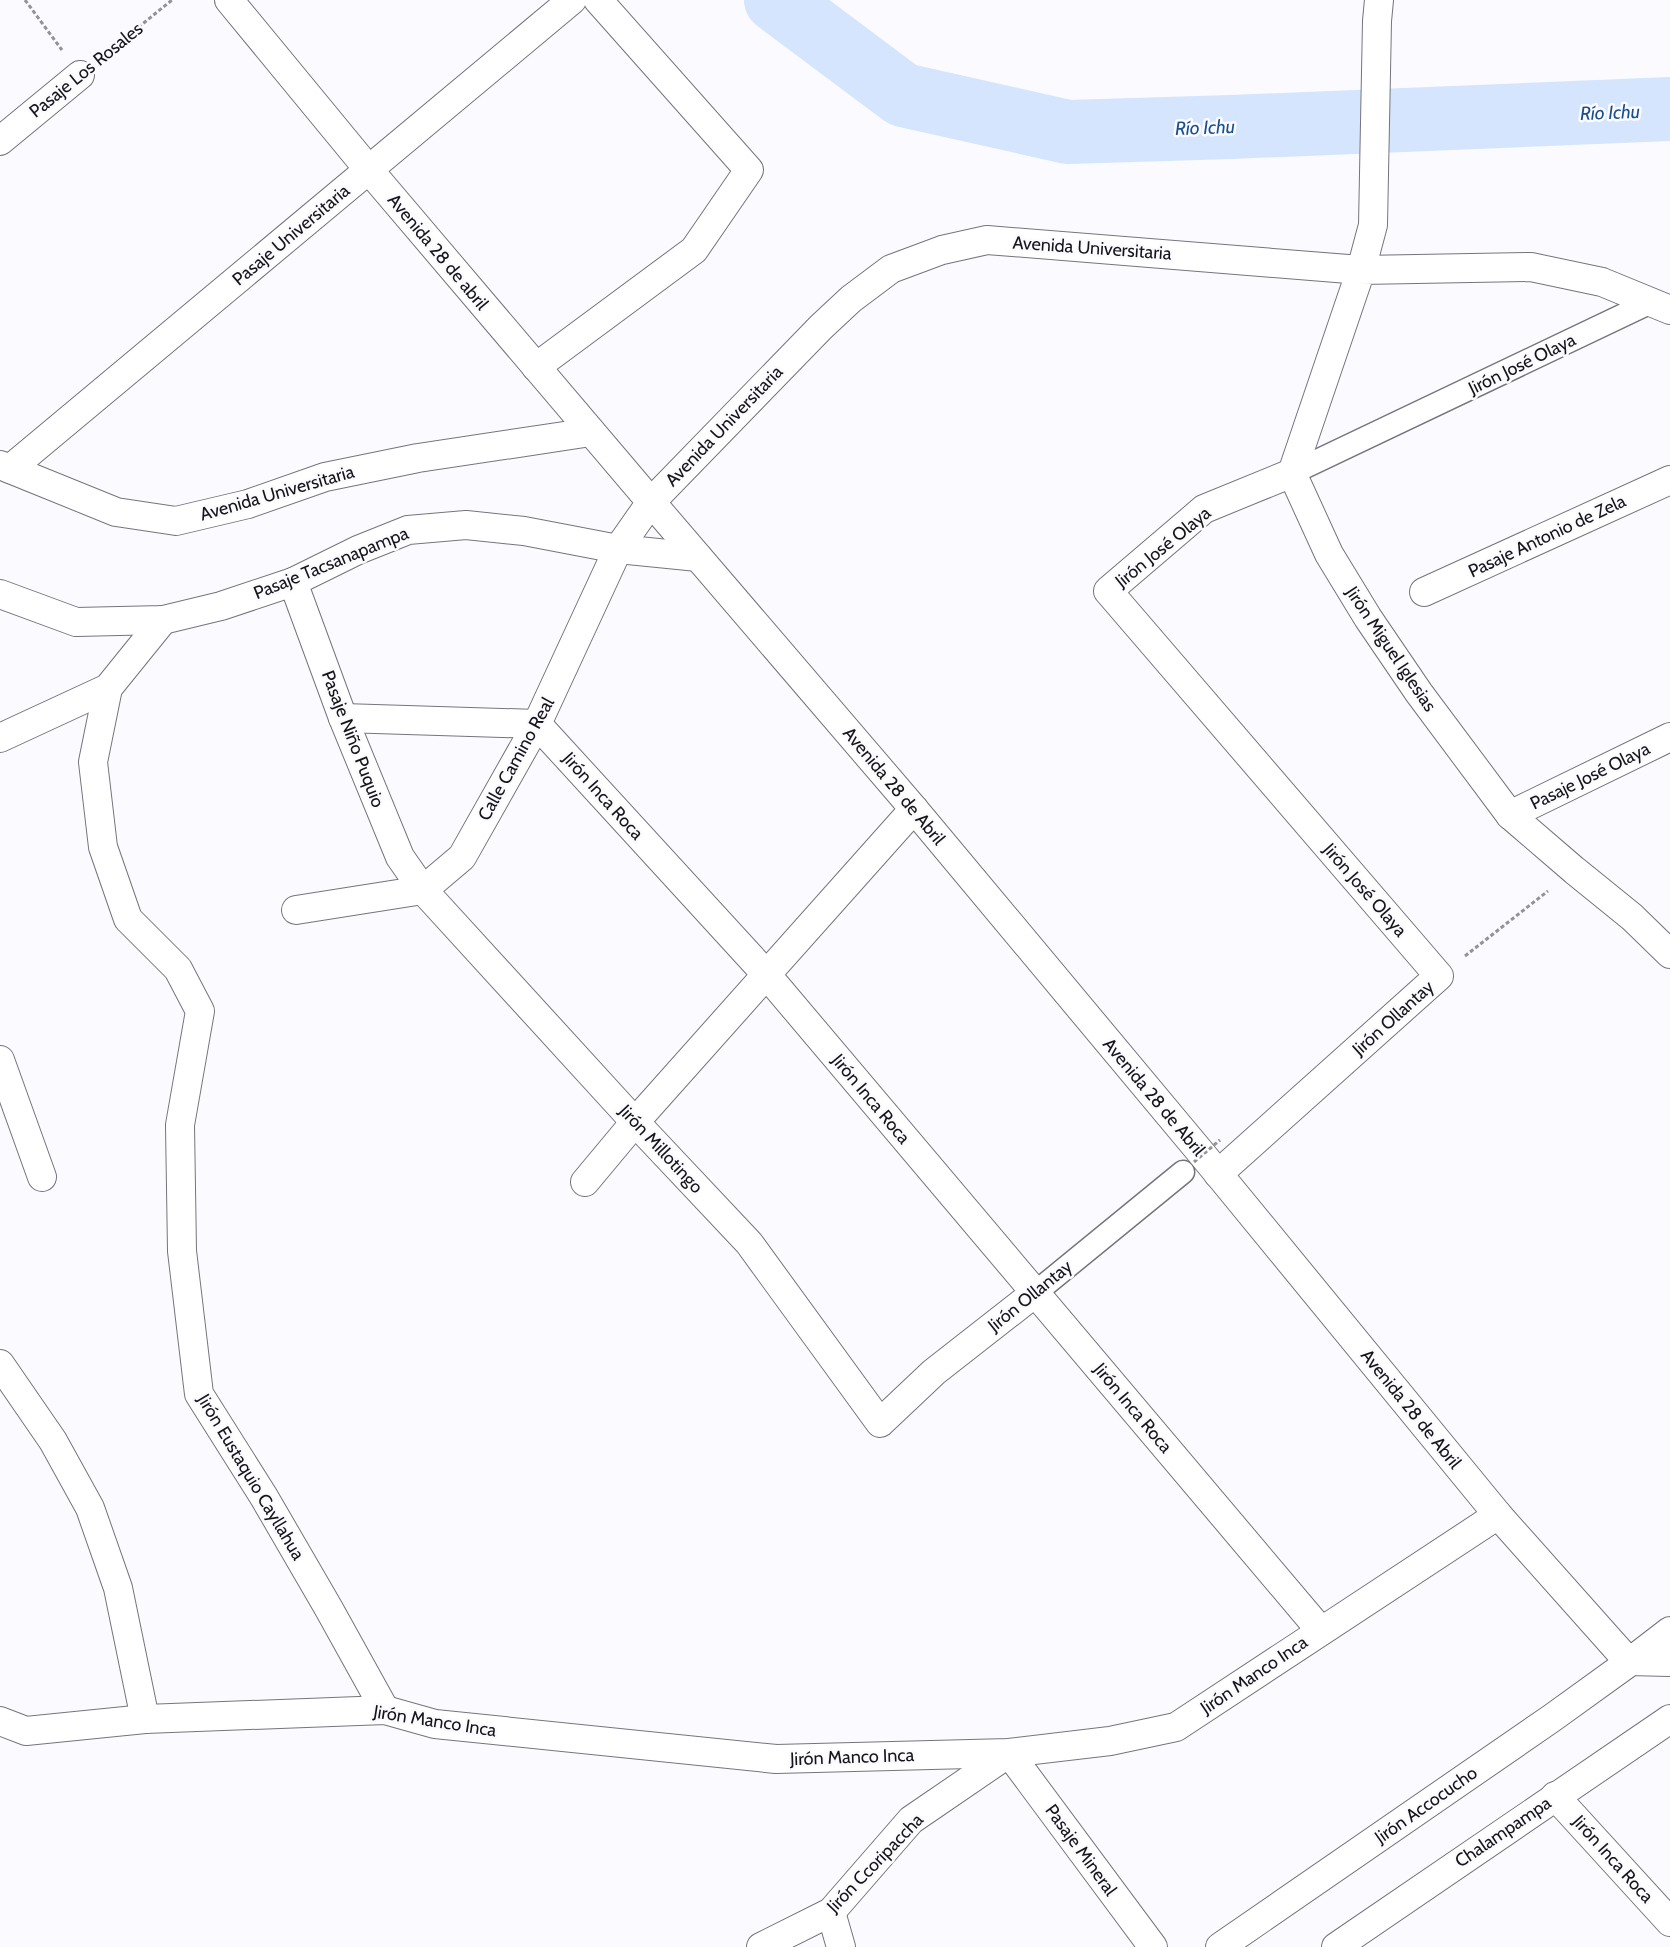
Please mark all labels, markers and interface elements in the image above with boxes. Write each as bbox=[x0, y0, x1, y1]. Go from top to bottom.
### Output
street label: Pasaje Los Rosales bbox=[25, 18, 147, 122]
water label: Río Ichu bbox=[1580, 100, 1640, 125]
water label: Río Ichu bbox=[1175, 115, 1235, 140]
street label: Pasaje Universitaria bbox=[228, 179, 354, 290]
street label: Avenida 28 de abril bbox=[383, 189, 493, 315]
street label: Avenida Universitaria bbox=[1012, 231, 1173, 265]
street label: Jirón José Olaya bbox=[1464, 328, 1580, 400]
street label: Avenida Universitaria bbox=[661, 361, 787, 491]
street label: Avenida Universitaria bbox=[197, 460, 357, 526]
street label: Pasaje Antonio de Zela bbox=[1465, 490, 1630, 582]
street label: Jirón José Olaya bbox=[1110, 502, 1215, 593]
street label: Pasaje Tacsanapampa bbox=[250, 522, 412, 604]
street label: Jirón Miguel Iglesias bbox=[1341, 582, 1441, 716]
street label: Pasaje Niño Puquio bbox=[317, 667, 389, 811]
street label: Calle Camino Real bbox=[473, 693, 559, 824]
street label: Avenida 28 de Abril bbox=[838, 722, 950, 850]
street label: Pasaje José Olaya bbox=[1526, 737, 1654, 815]
street label: Jirón Inca Roca bbox=[557, 747, 648, 845]
street label: Jirón José Olaya bbox=[1318, 838, 1412, 941]
street label: Jirón Ollantay bbox=[1347, 976, 1438, 1061]
street label: Avenida 28 de Abril bbox=[1098, 1033, 1210, 1161]
street label: Jirón Inca Roca bbox=[826, 1049, 915, 1149]
street label: Jirón Millotingo bbox=[614, 1099, 708, 1198]
street label: Jirón Ollantay bbox=[983, 1255, 1077, 1337]
street label: Avenida 28 de Abril bbox=[1356, 1345, 1466, 1474]
street label: Jirón Inca Roca bbox=[1088, 1358, 1177, 1458]
street label: Jirón Eustaquio Cayllahua bbox=[192, 1389, 309, 1564]
street label: Jirón Manco Inca bbox=[1196, 1631, 1312, 1719]
street label: Jirón Manco Inca bbox=[371, 1700, 498, 1742]
street label: Jirón Manco Inca bbox=[789, 1744, 915, 1770]
street label: Jirón Accocucho bbox=[1370, 1762, 1482, 1849]
street label: Chalampampa bbox=[1451, 1792, 1556, 1872]
street label: Pasaje Mineral bbox=[1040, 1800, 1122, 1901]
street label: Jirón Ccoripaccha bbox=[821, 1809, 928, 1918]
street label: Jirón Inca Roca bbox=[1567, 1810, 1658, 1908]

